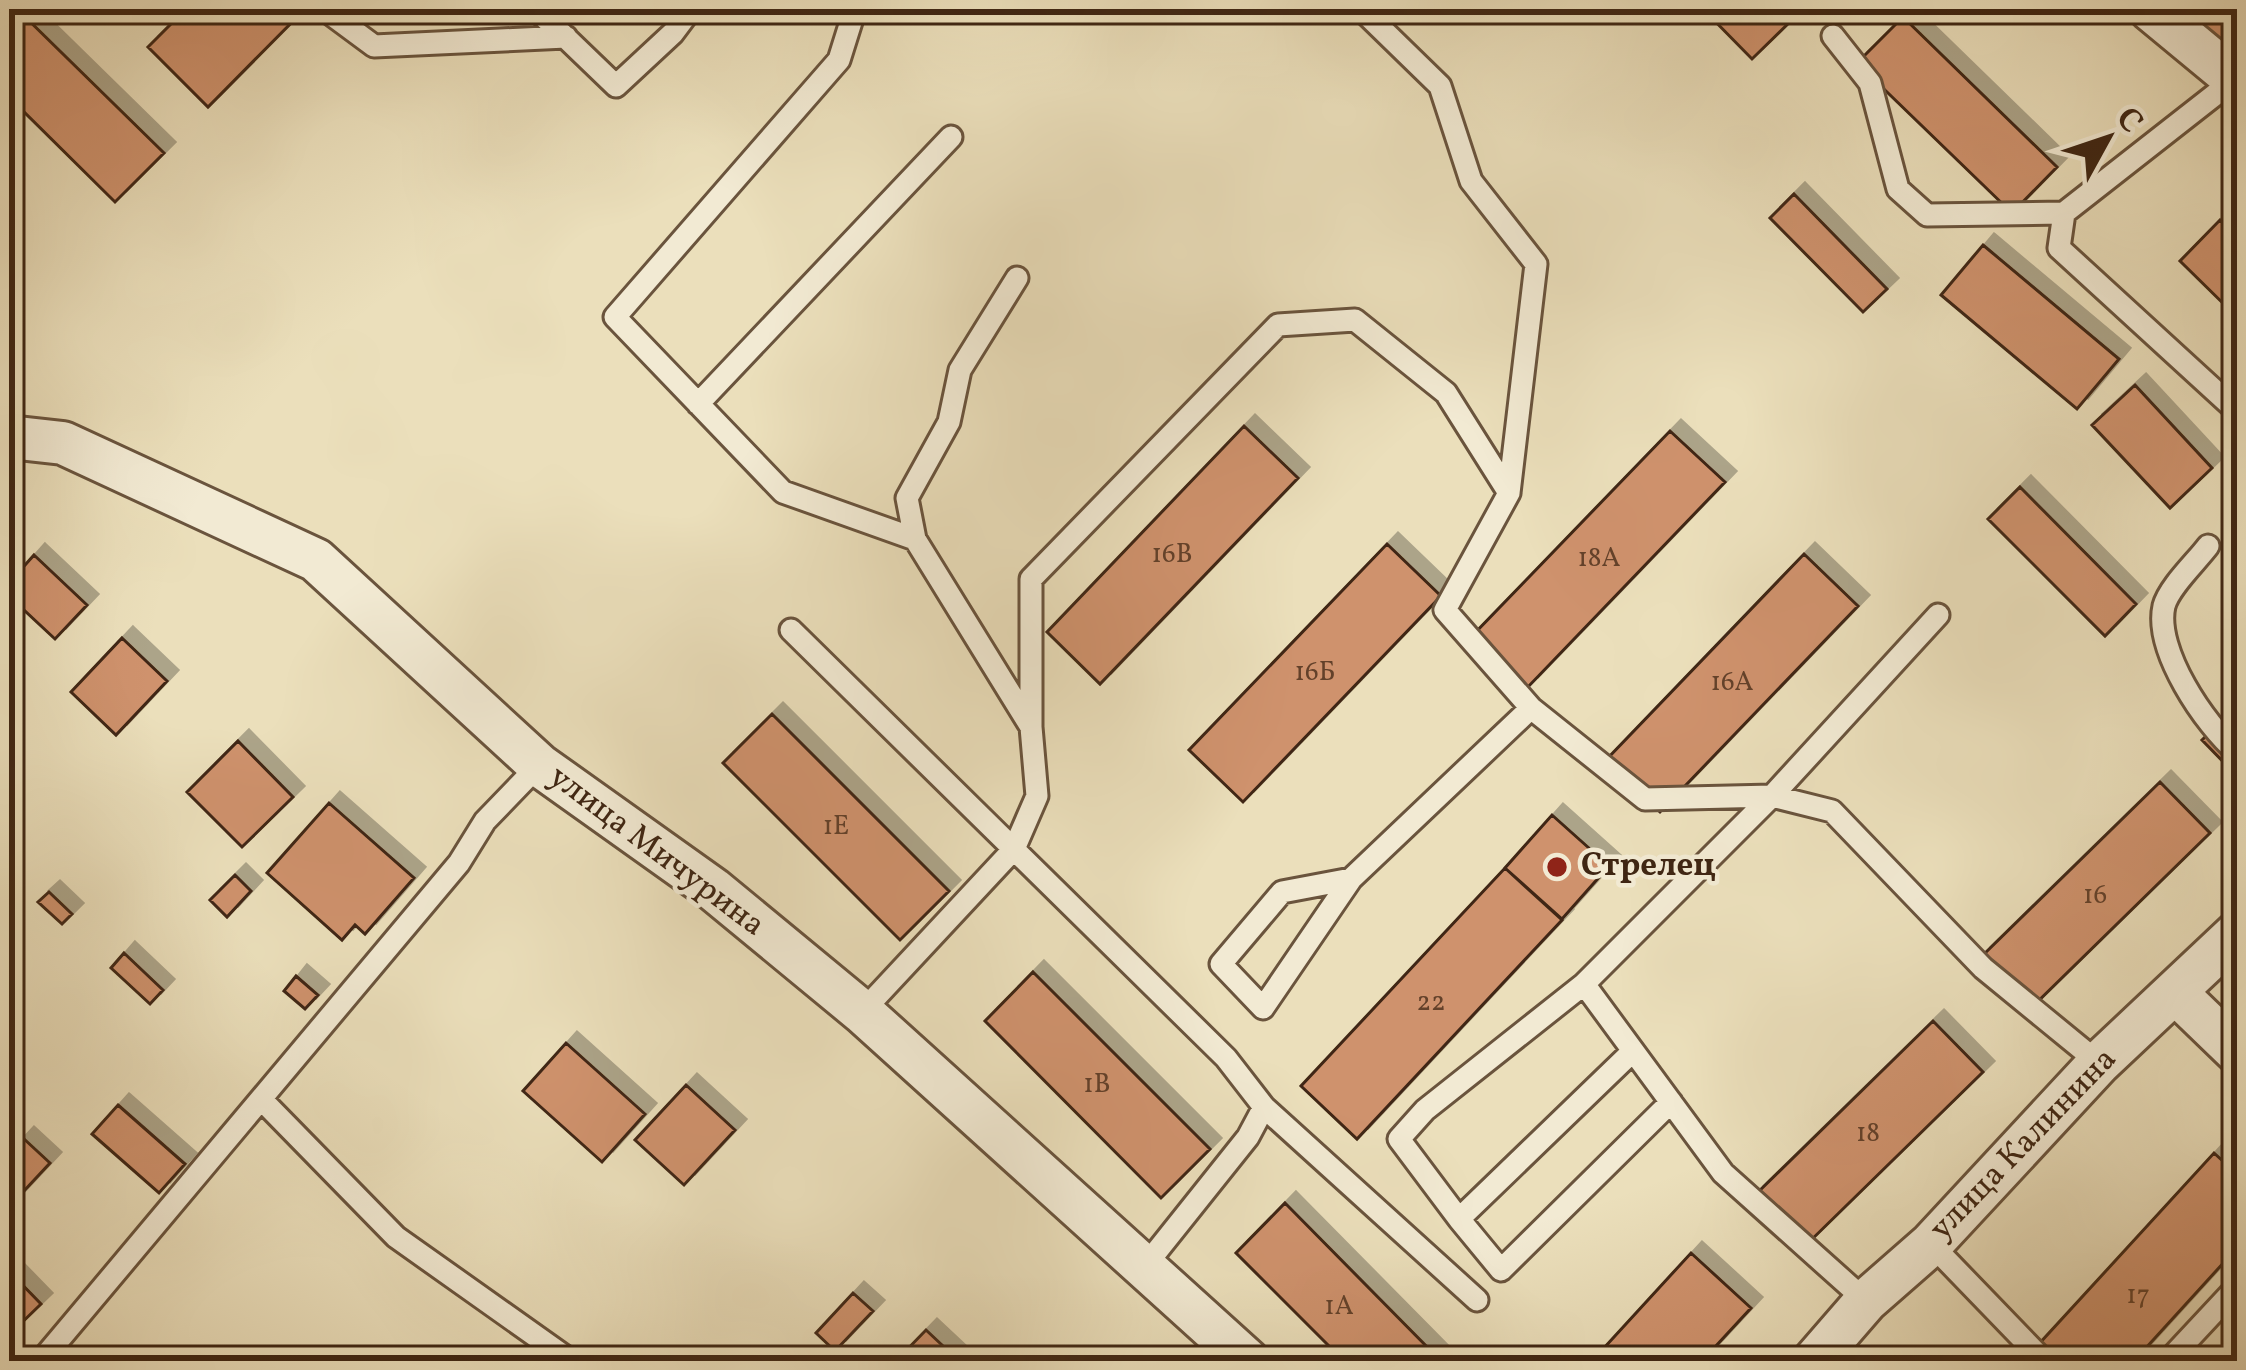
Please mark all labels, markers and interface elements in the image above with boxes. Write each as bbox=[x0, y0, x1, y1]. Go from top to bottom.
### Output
north arrow bbox=[2048, 78, 2168, 198]
text: С bbox=[2103, 98, 2152, 144]
house number: 16В bbox=[1152, 536, 1192, 574]
house number: 18А bbox=[1577, 540, 1621, 578]
house number: 16Б bbox=[1295, 654, 1335, 692]
house number: 16А bbox=[1710, 664, 1754, 702]
street label: улица Мичурина bbox=[538, 755, 774, 949]
house number: 1Е bbox=[823, 808, 849, 846]
place label: Стрелец bbox=[1581, 844, 1716, 890]
marker: Стрелец bbox=[1544, 854, 1570, 880]
house number: 16 bbox=[2083, 877, 2107, 915]
house number: 22 bbox=[1417, 984, 1446, 1022]
street label: улица Калинина bbox=[1920, 1038, 2128, 1252]
house number: 1В bbox=[1083, 1066, 1111, 1104]
house number: 18 bbox=[1856, 1115, 1880, 1153]
house number: 17 bbox=[2126, 1277, 2150, 1315]
house number: 1А bbox=[1324, 1288, 1354, 1326]

